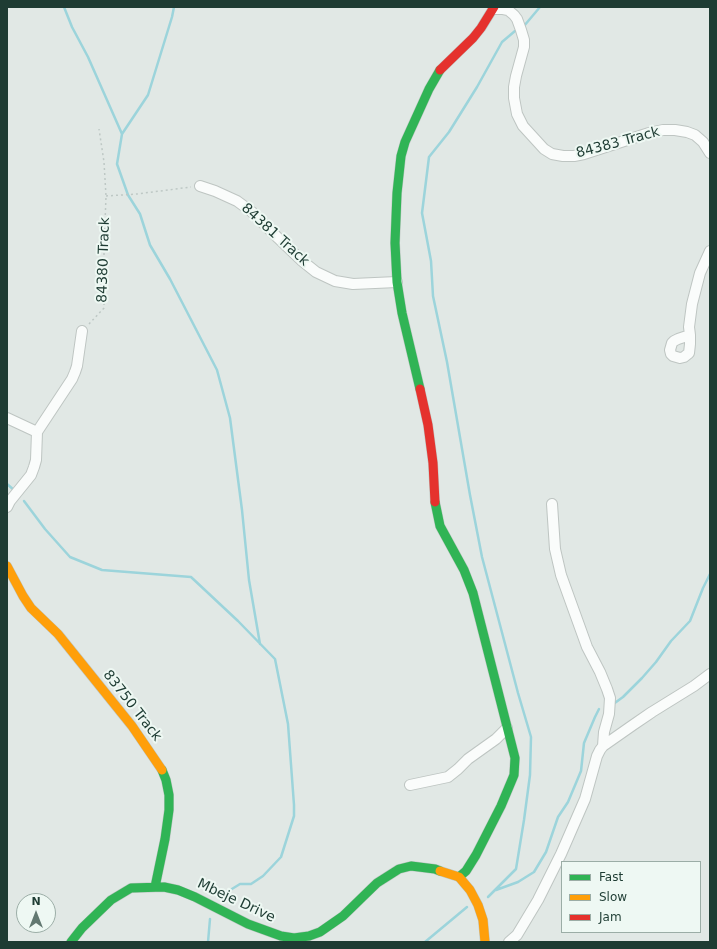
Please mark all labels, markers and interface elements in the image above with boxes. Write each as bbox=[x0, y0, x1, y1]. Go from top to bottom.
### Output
street label: 84383 Track bbox=[574, 124, 662, 162]
street label: 84381 Track bbox=[238, 200, 312, 270]
street label: 84380 Track bbox=[94, 217, 114, 303]
street label: 83750 Track bbox=[99, 667, 165, 745]
legend bbox=[561, 861, 701, 933]
text: Fast bbox=[599, 870, 623, 884]
street label: Mbeje Drive bbox=[194, 876, 278, 926]
text: Slow bbox=[599, 890, 627, 904]
north arrow bbox=[16, 893, 56, 933]
text: N bbox=[31, 895, 41, 908]
text: Jam bbox=[599, 910, 622, 924]

